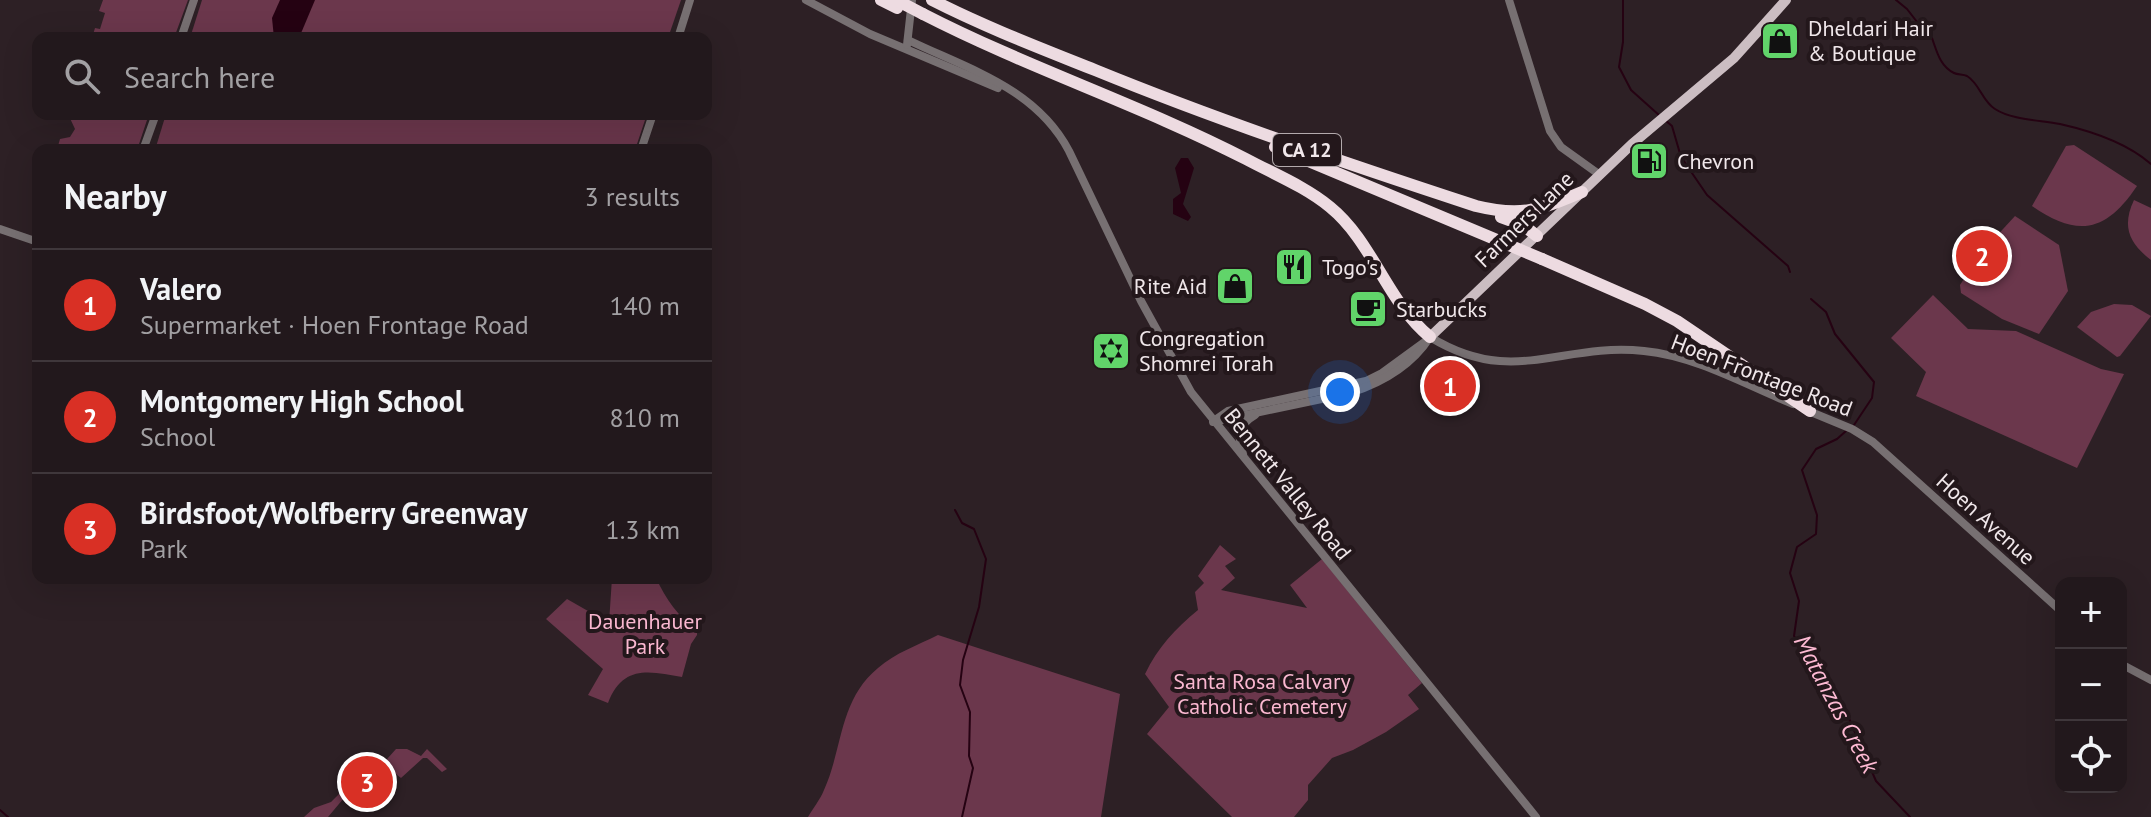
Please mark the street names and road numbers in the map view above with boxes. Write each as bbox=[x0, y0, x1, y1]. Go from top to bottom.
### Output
road number: CA 12 bbox=[1273, 134, 1341, 166]
street label: Farmers Lane bbox=[1469, 165, 1579, 273]
street label: Hoen Frontage Road bbox=[1667, 327, 1857, 423]
street label: Bennett Valley Road bbox=[1218, 402, 1358, 566]
street label: Hoen Avenue bbox=[1931, 467, 2041, 571]

